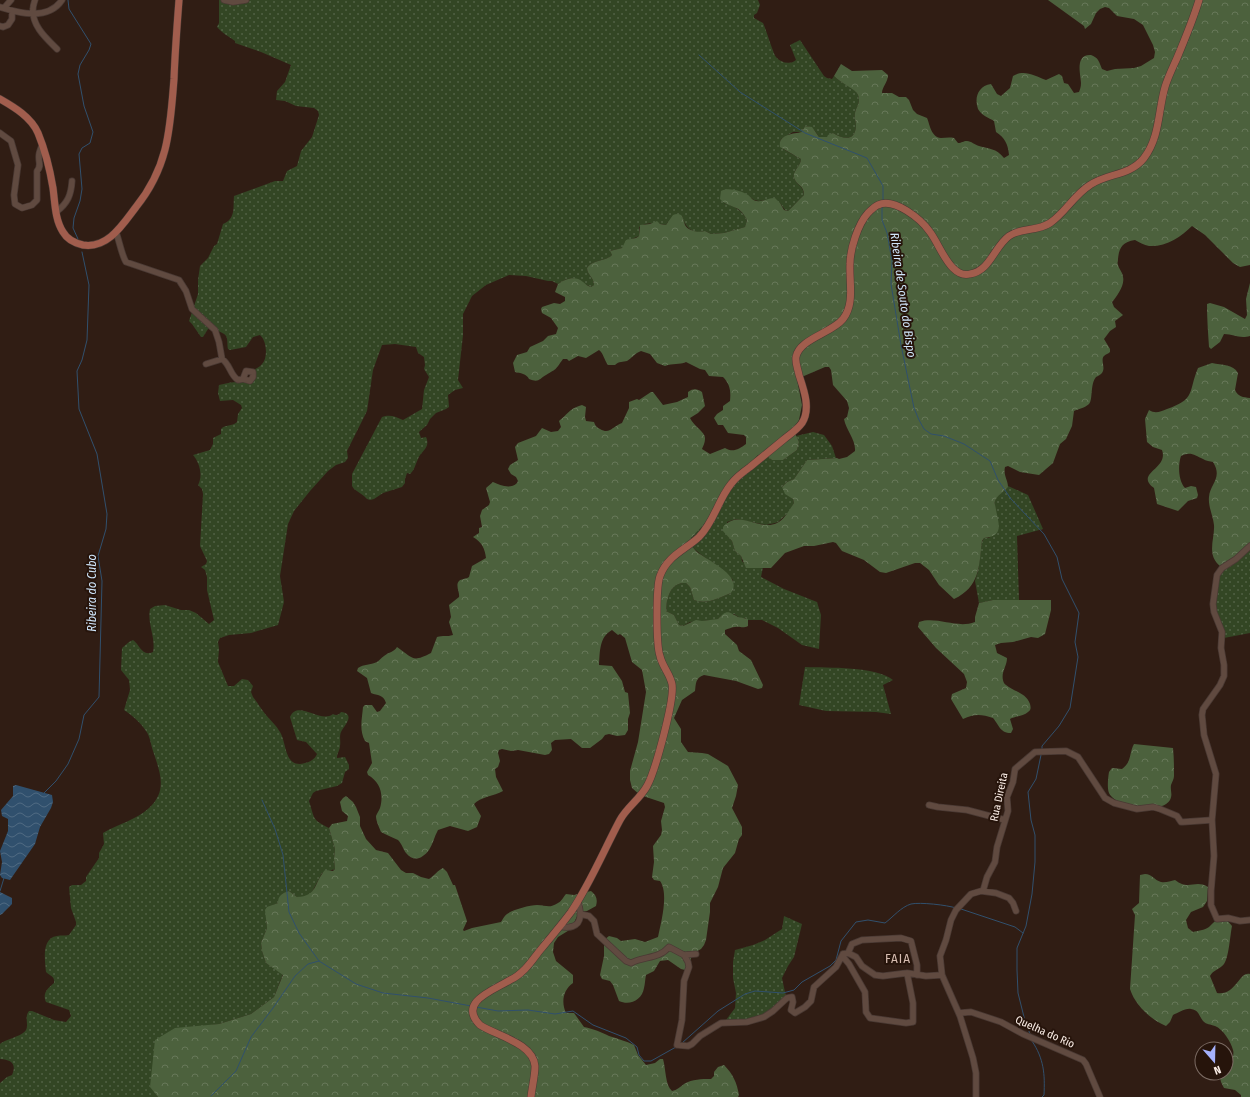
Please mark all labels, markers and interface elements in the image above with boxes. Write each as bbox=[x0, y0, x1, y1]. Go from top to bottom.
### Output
water label: Ribeira de Souto do Bispo bbox=[887, 232, 919, 358]
water label: Ribeira do Cubo bbox=[85, 554, 99, 632]
street label: Rua Direita bbox=[987, 771, 1011, 823]
district label: FAIA bbox=[885, 951, 911, 966]
street label: Quelha do Rio bbox=[1013, 1013, 1077, 1051]
north arrow bbox=[1194, 1041, 1234, 1081]
text: N bbox=[1212, 1063, 1223, 1077]

